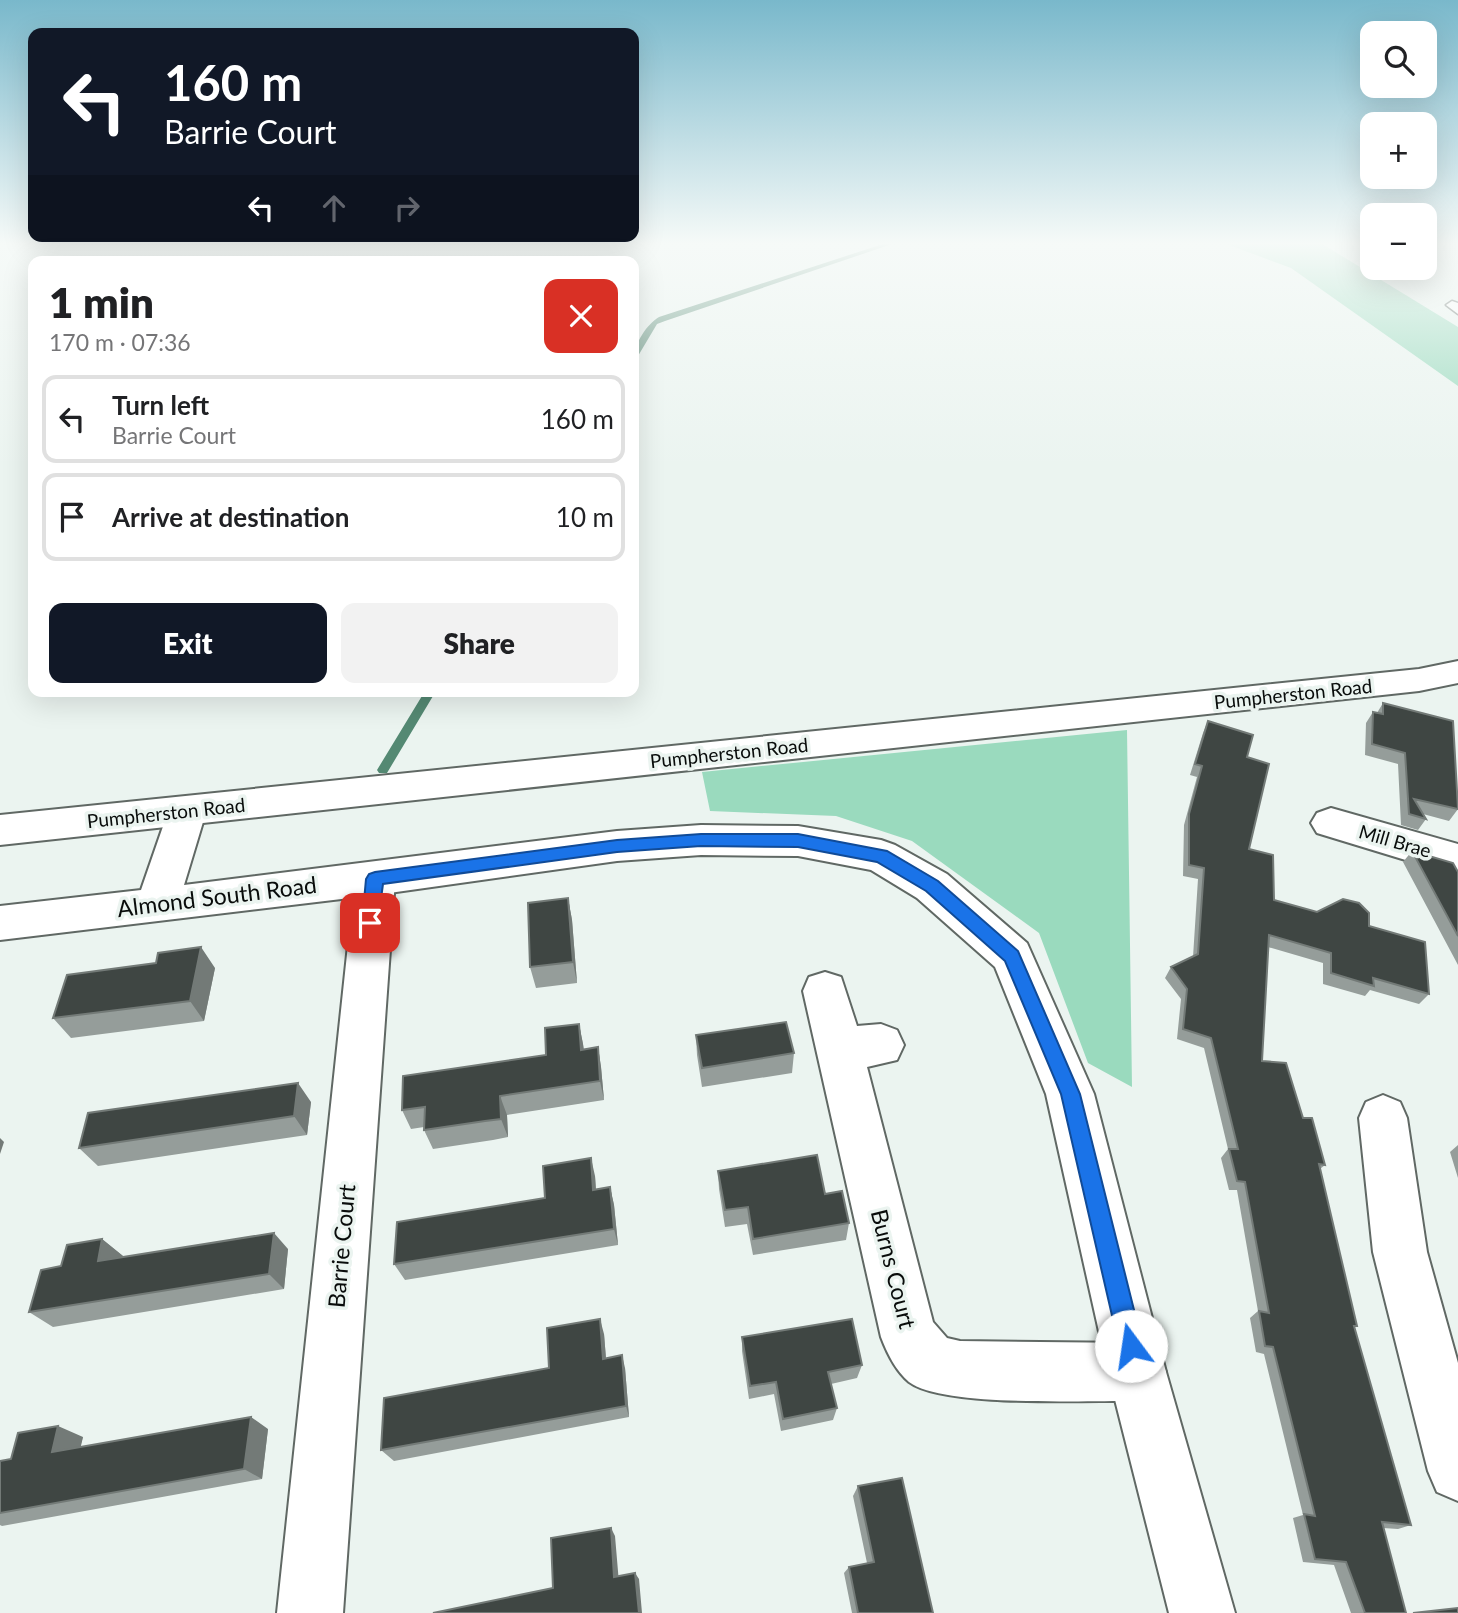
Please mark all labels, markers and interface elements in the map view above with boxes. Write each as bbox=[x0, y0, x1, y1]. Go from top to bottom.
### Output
map controls bbox=[1360, 21, 1437, 280]
button: search bbox=[1360, 21, 1437, 98]
text: 160 m bbox=[164, 53, 302, 111]
icon: left bbox=[49, 56, 140, 147]
text: Barrie Court bbox=[164, 112, 337, 151]
button: + bbox=[1360, 112, 1437, 189]
icon: left bbox=[242, 189, 280, 227]
icon: ahead bbox=[315, 189, 353, 227]
icon: right bbox=[388, 189, 426, 227]
button: − bbox=[1360, 203, 1437, 280]
text: 1 min bbox=[49, 277, 154, 327]
button: close bbox=[544, 279, 618, 353]
text: 170 m · 07:36 bbox=[49, 328, 191, 356]
text: Turn left bbox=[112, 389, 209, 421]
icon: left bbox=[53, 400, 91, 438]
text: 160 m bbox=[541, 403, 614, 435]
text: Barrie Court bbox=[112, 421, 236, 449]
icon: arrive bbox=[53, 498, 91, 536]
text: Arrive at destination bbox=[112, 501, 349, 533]
text: 10 m bbox=[556, 501, 614, 533]
button: Exit bbox=[49, 603, 327, 683]
button: Share bbox=[341, 603, 618, 683]
street label: Pumpherston Road bbox=[1213, 674, 1373, 713]
street label: Pumpherston Road bbox=[649, 733, 809, 772]
street label: Pumpherston Road bbox=[86, 793, 246, 832]
street label: Mill Brae bbox=[1356, 819, 1434, 862]
street label: Almond South Road bbox=[116, 870, 318, 922]
pin bbox=[340, 893, 400, 953]
icon: arrive bbox=[351, 904, 389, 942]
street label: Barrie Court bbox=[322, 1182, 360, 1309]
street label: Burns Court bbox=[866, 1206, 923, 1332]
position arrow bbox=[1094, 1309, 1168, 1383]

